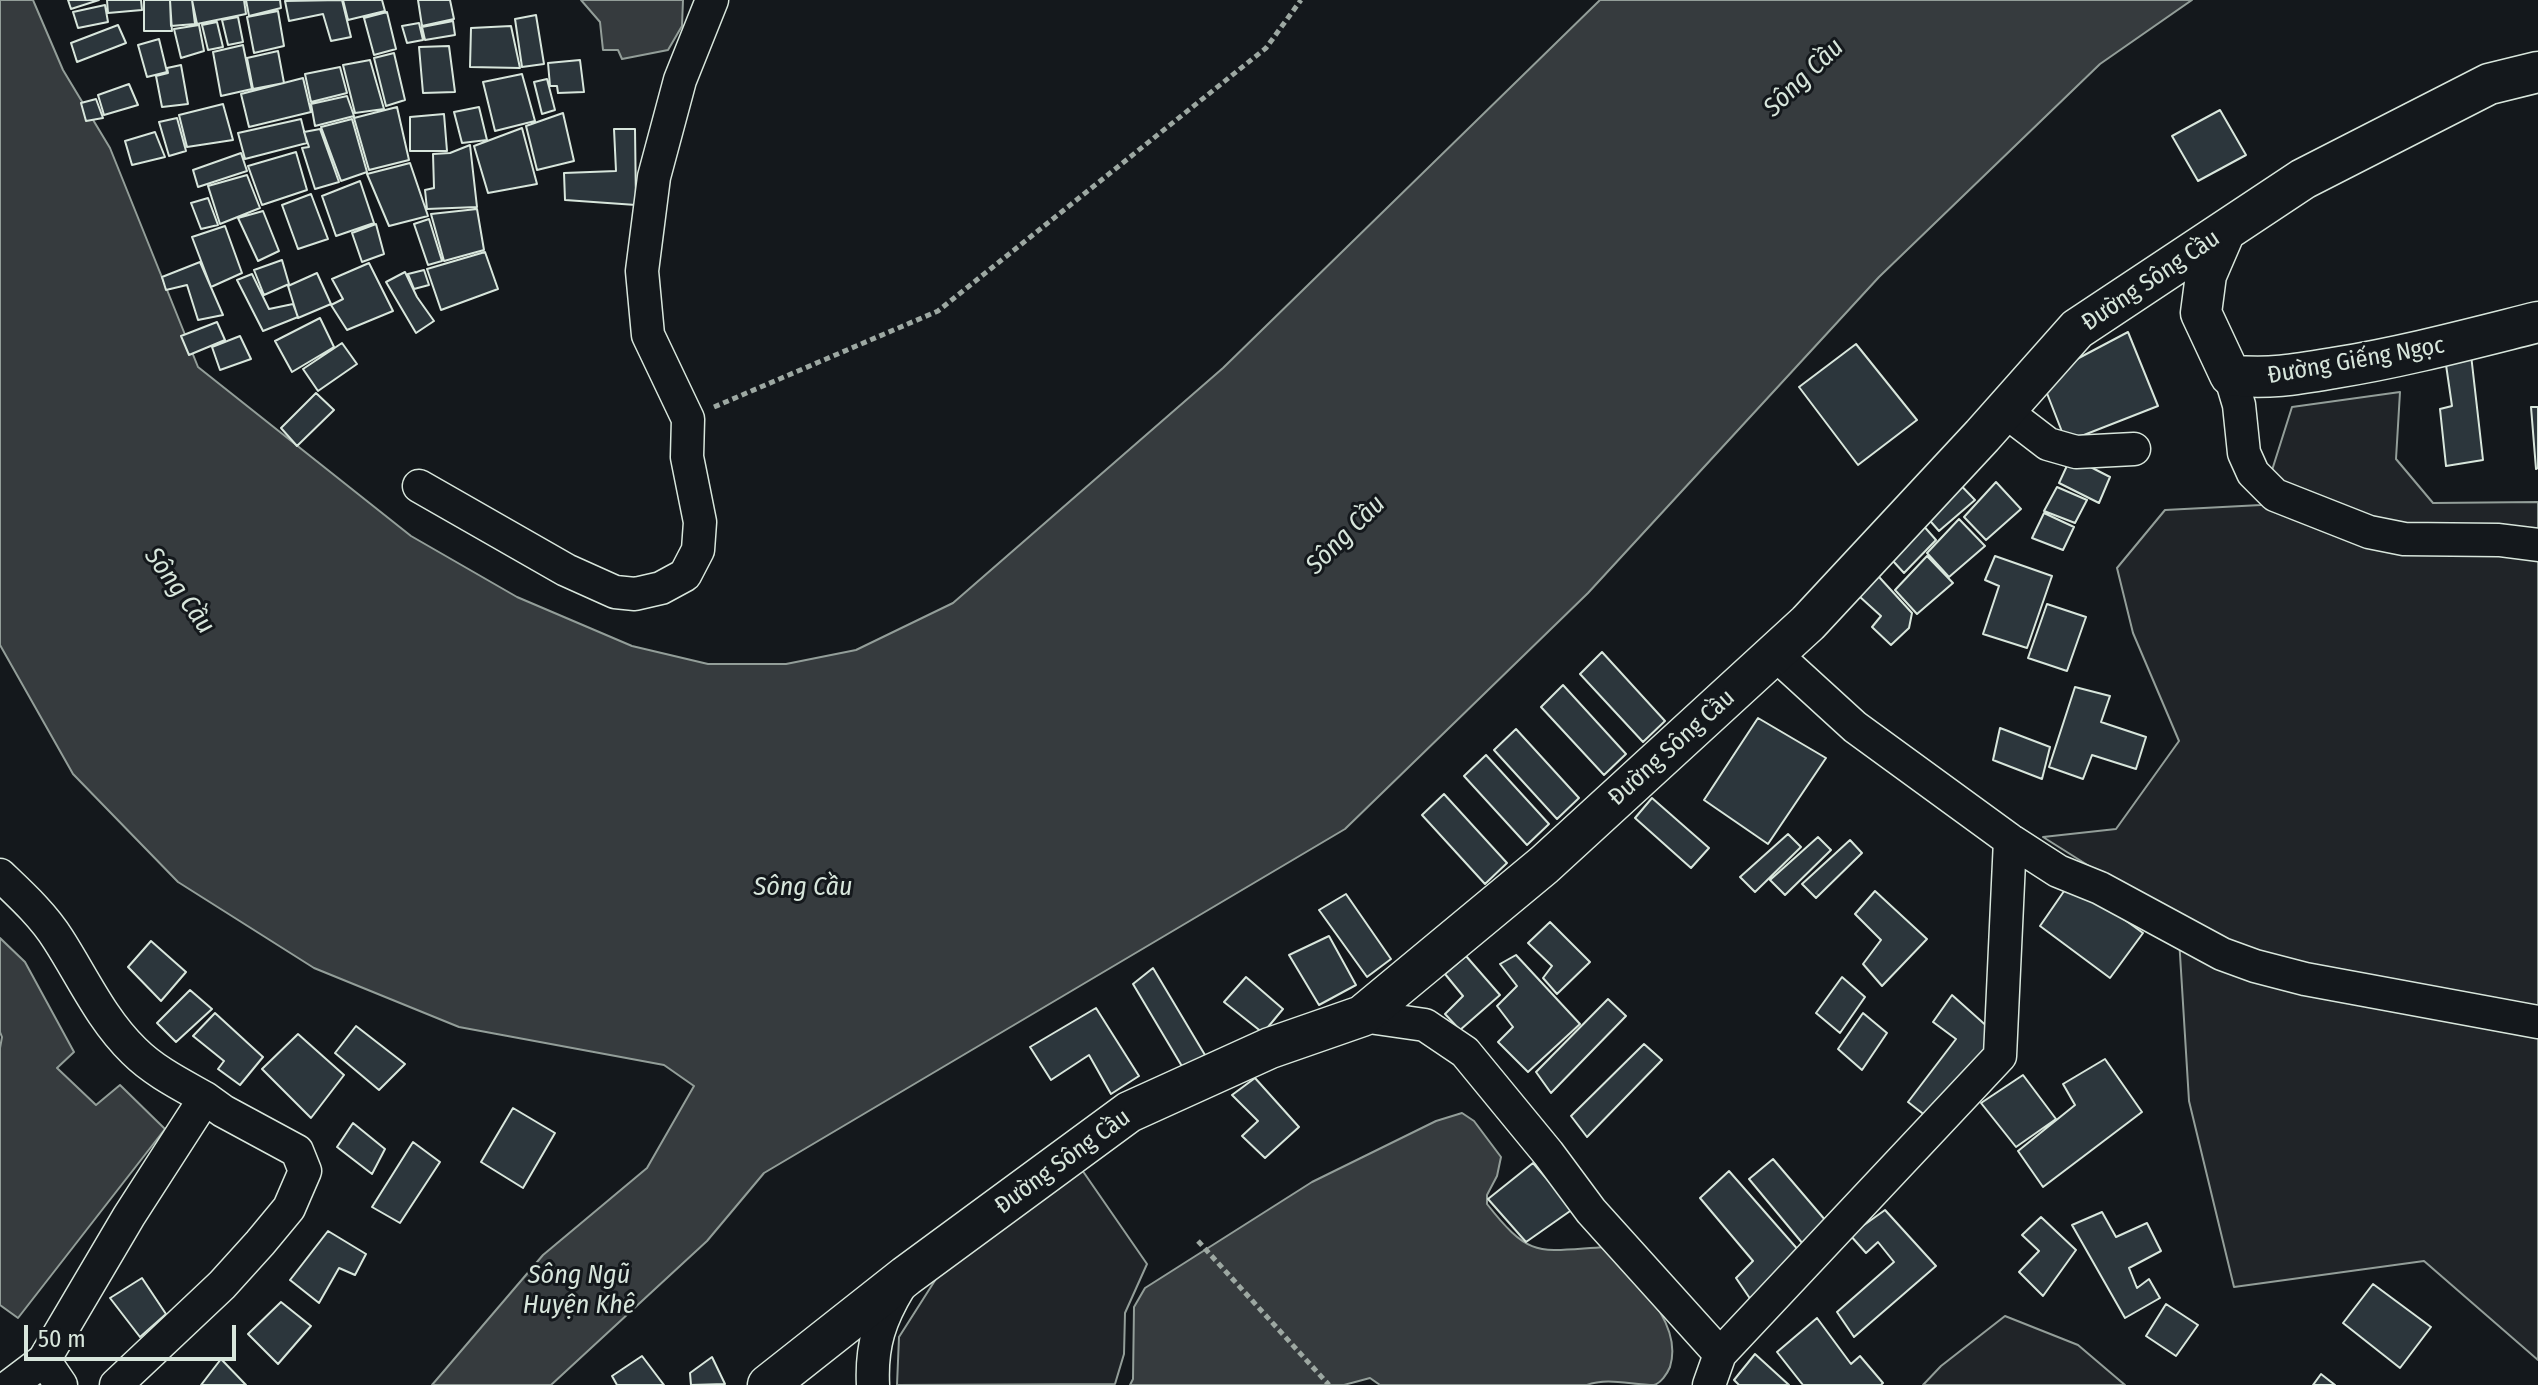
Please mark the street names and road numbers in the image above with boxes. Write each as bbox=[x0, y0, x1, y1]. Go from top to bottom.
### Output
street label: Đường Sông Cầu bbox=[2077, 224, 2225, 338]
street label: Đường Giếng Ngọc bbox=[2265, 331, 2447, 391]
street label: Đường Sông Cầu bbox=[1603, 684, 1741, 812]
street label: Đường Sông Cầu bbox=[990, 1103, 1136, 1221]

